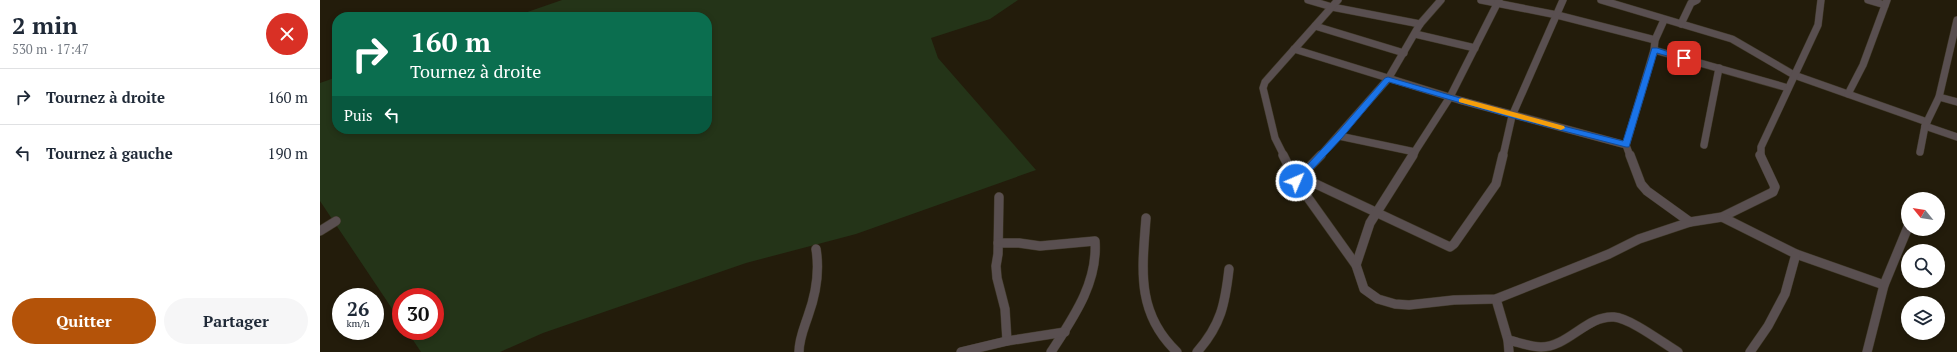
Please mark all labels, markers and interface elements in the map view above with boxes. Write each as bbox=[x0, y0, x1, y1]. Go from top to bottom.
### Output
text: 2 min bbox=[12, 9, 78, 41]
button: close bbox=[266, 13, 308, 55]
text: 160 m bbox=[410, 23, 491, 60]
icon: right bbox=[344, 28, 396, 80]
text: 530 m · 17:47 bbox=[12, 40, 89, 58]
pin bbox=[1667, 41, 1701, 75]
icon: arrive bbox=[1673, 47, 1695, 69]
text: Tournez à droite bbox=[410, 59, 541, 83]
icon: right bbox=[12, 86, 34, 108]
text: Tournez à droite bbox=[46, 87, 165, 107]
text: 160 m bbox=[267, 87, 308, 107]
icon: left bbox=[381, 104, 403, 126]
text: Puis bbox=[344, 105, 373, 125]
icon: left bbox=[12, 142, 34, 164]
text: Tournez à gauche bbox=[46, 143, 173, 163]
text: 190 m bbox=[267, 143, 308, 163]
position arrow bbox=[1275, 160, 1317, 202]
north arrow bbox=[1901, 192, 1945, 236]
map controls bbox=[1901, 192, 1945, 340]
button: search bbox=[1901, 244, 1945, 288]
speed limit sign: 30 bbox=[392, 288, 444, 340]
text: 26 bbox=[347, 295, 369, 322]
button: layers bbox=[1901, 296, 1945, 340]
button: Quitter bbox=[12, 298, 156, 344]
button: Partager bbox=[164, 298, 308, 344]
text: km/h bbox=[346, 317, 370, 330]

